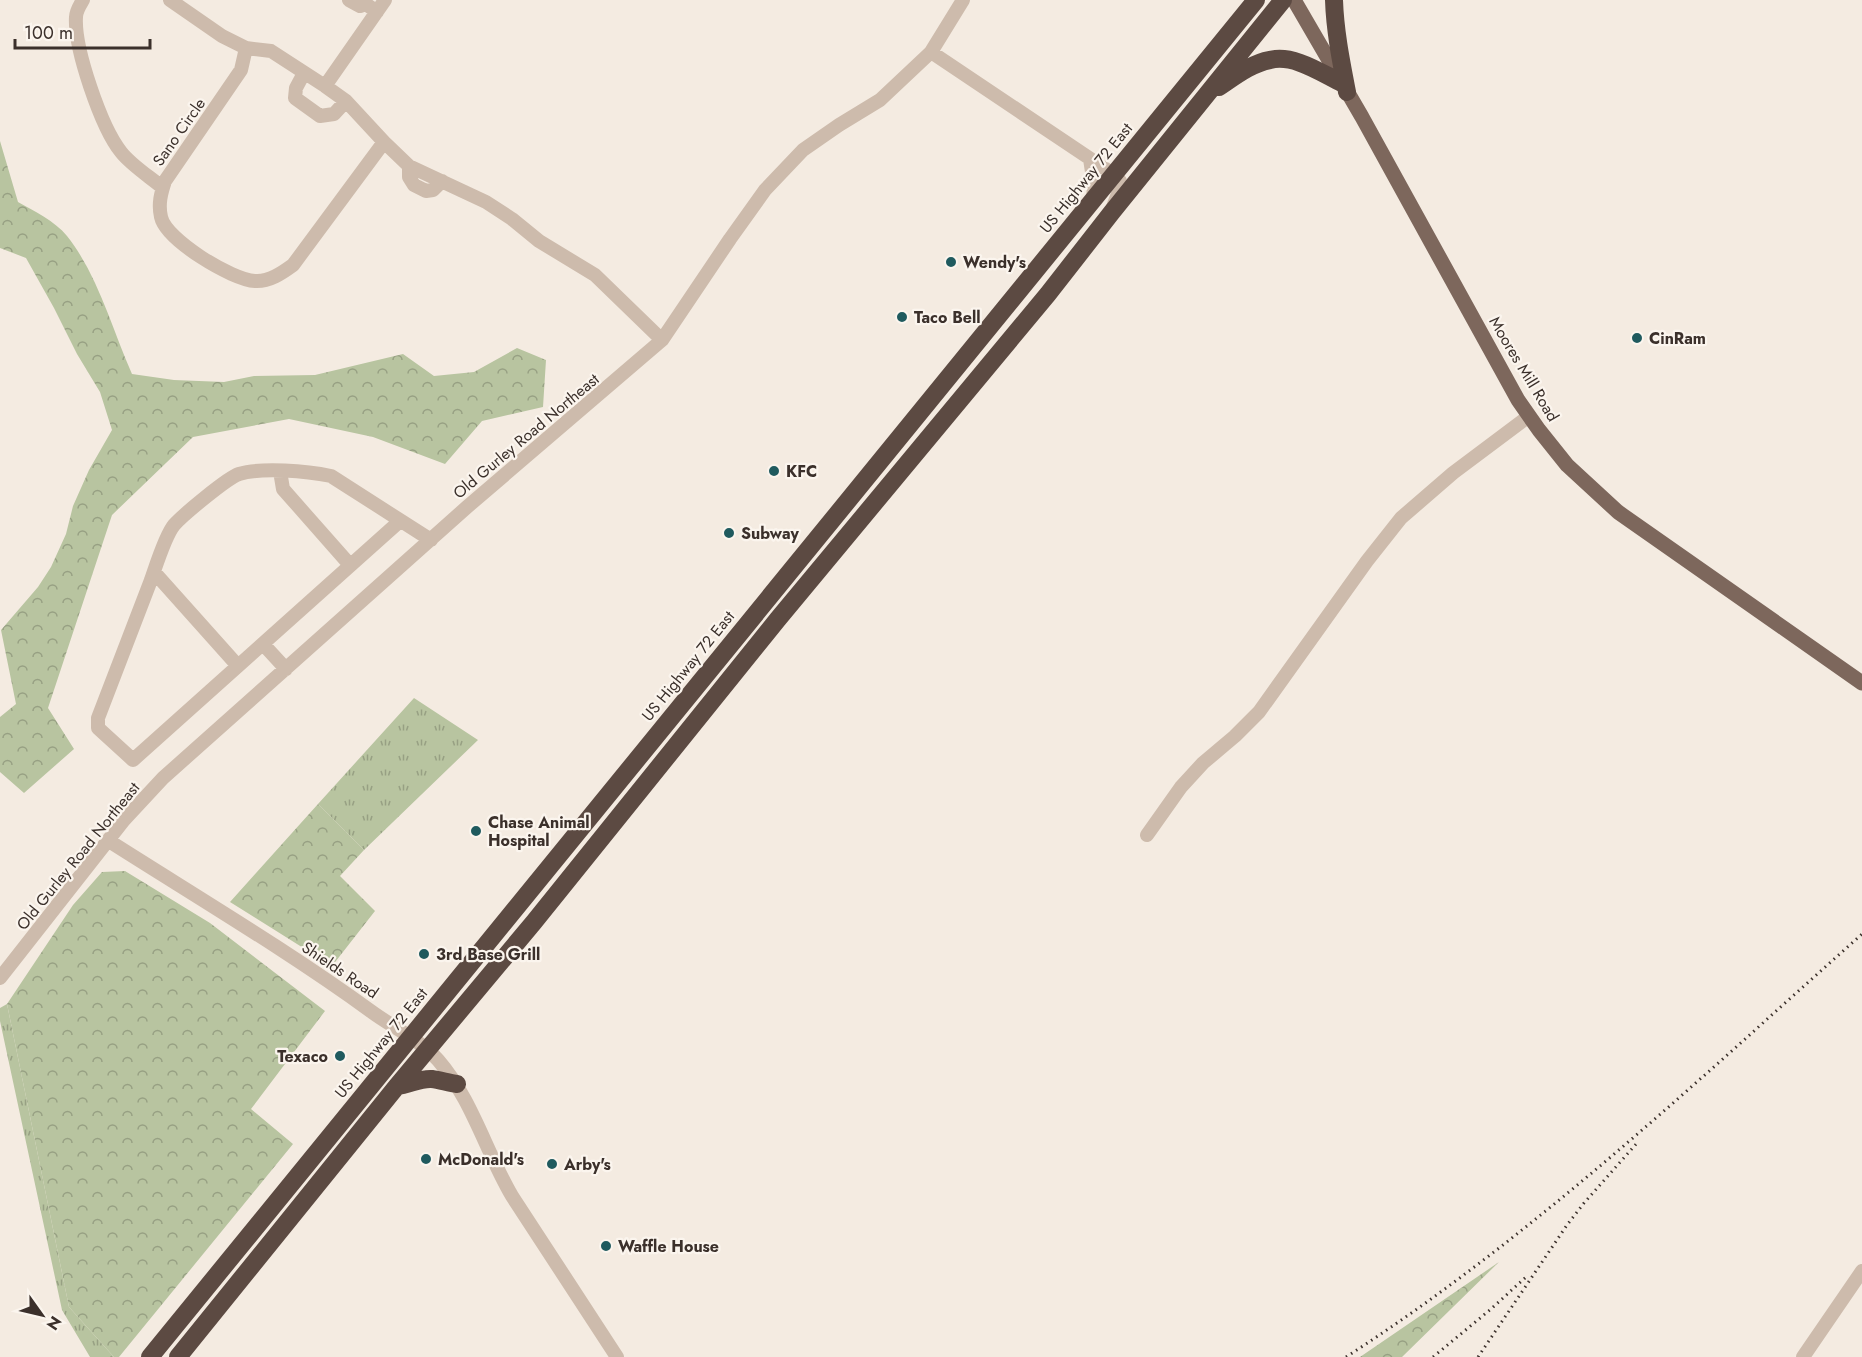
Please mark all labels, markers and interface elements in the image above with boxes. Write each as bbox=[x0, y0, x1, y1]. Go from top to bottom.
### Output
scale bar bbox=[15, 12, 150, 50]
text: 100 m bbox=[24, 20, 73, 46]
street label: Sano Circle bbox=[147, 93, 211, 171]
street label: US Highway 72 East bbox=[1034, 118, 1138, 238]
place label: Wendy's bbox=[963, 251, 1026, 274]
marker: Wendy's bbox=[944, 255, 958, 269]
place label: Taco Bell bbox=[914, 306, 981, 329]
marker: Taco Bell bbox=[895, 310, 909, 324]
street label: Moores Mill Road bbox=[1484, 312, 1564, 426]
place label: CinRam bbox=[1649, 327, 1706, 350]
marker: CinRam bbox=[1630, 331, 1644, 345]
street label: Old Gurley Road Northeast bbox=[448, 368, 604, 504]
place label: KFC bbox=[786, 460, 817, 483]
marker: KFC bbox=[767, 464, 781, 478]
place label: Subway bbox=[741, 522, 800, 545]
marker: Subway bbox=[722, 526, 736, 540]
street label: US Highway 72 East bbox=[636, 606, 740, 726]
street label: Old Gurley Road Northeast bbox=[11, 777, 145, 935]
place label: Chase Animal Hospital bbox=[488, 811, 590, 852]
marker: Chase Animal Hospital bbox=[469, 824, 483, 838]
street label: Shields Road bbox=[297, 936, 383, 1004]
place label: 3rd Base Grill bbox=[436, 943, 540, 966]
marker: 3rd Base Grill bbox=[417, 947, 431, 961]
street label: US Highway 72 East bbox=[329, 983, 433, 1103]
place label: Texaco bbox=[277, 1045, 328, 1068]
marker: Texaco bbox=[333, 1049, 347, 1063]
place label: McDonald's bbox=[438, 1148, 524, 1171]
marker: McDonald's bbox=[419, 1152, 433, 1166]
place label: Arby's bbox=[563, 1153, 611, 1176]
marker: Arby's bbox=[545, 1157, 559, 1171]
place label: Waffle House bbox=[618, 1235, 719, 1258]
marker: Waffle House bbox=[599, 1239, 613, 1253]
north arrow bbox=[12, 1285, 72, 1345]
text: N bbox=[41, 1311, 67, 1335]

